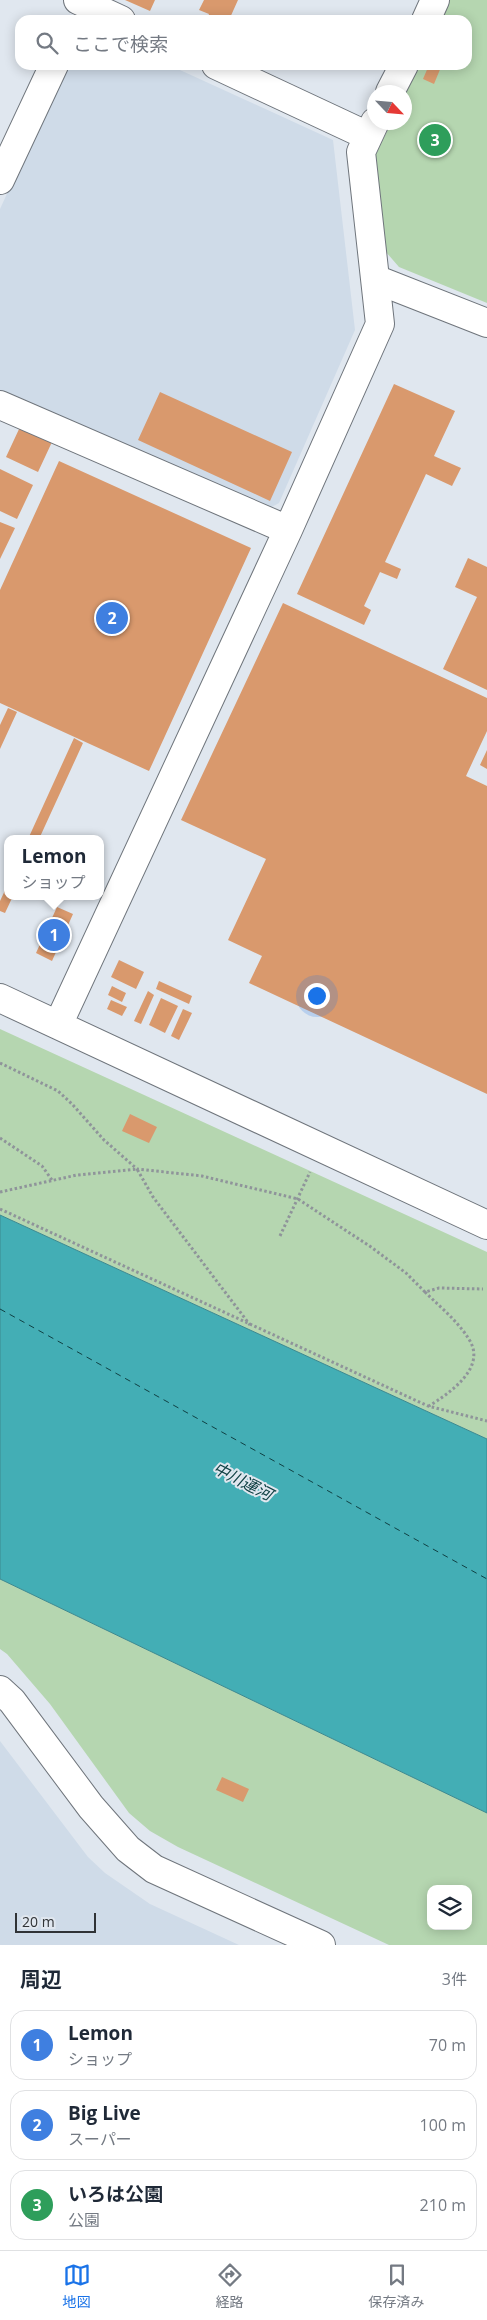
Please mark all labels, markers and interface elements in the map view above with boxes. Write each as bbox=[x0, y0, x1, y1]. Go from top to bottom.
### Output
search box bbox=[15, 15, 472, 70]
icon: search bbox=[33, 29, 61, 57]
text: ここで検索 bbox=[73, 31, 168, 57]
north arrow bbox=[367, 85, 412, 130]
pin: 3 bbox=[419, 121, 451, 159]
pin: 2 bbox=[96, 599, 128, 637]
popup bbox=[4, 835, 104, 900]
text: Lemon bbox=[22, 843, 86, 869]
text: ショップ bbox=[22, 871, 86, 893]
pin: 1 bbox=[38, 916, 70, 954]
your location bbox=[304, 983, 330, 1009]
water label: 中川運河 bbox=[209, 1457, 279, 1507]
map controls bbox=[427, 1885, 472, 1930]
button: layers bbox=[427, 1885, 472, 1930]
scale bar bbox=[15, 1910, 96, 1933]
text: 20 m bbox=[22, 1912, 55, 1931]
text: 周辺 bbox=[20, 1965, 62, 1993]
text: 3件 bbox=[442, 1968, 467, 1990]
text: Lemon bbox=[68, 2020, 133, 2046]
text: 1 bbox=[32, 2034, 42, 2056]
text: 70 m bbox=[429, 2034, 466, 2056]
text: ショップ bbox=[68, 2048, 132, 2070]
text: Big Live bbox=[68, 2100, 141, 2126]
text: 2 bbox=[32, 2114, 42, 2136]
text: 100 m bbox=[420, 2114, 466, 2136]
text: スーパー bbox=[68, 2128, 132, 2150]
text: いろは公園 bbox=[68, 2181, 163, 2207]
text: 3 bbox=[32, 2194, 42, 2216]
text: 210 m bbox=[420, 2194, 466, 2216]
text: 公園 bbox=[68, 2209, 100, 2231]
tab: 地図 bbox=[63, 2261, 91, 2311]
tab: 経路 bbox=[216, 2261, 244, 2311]
tab: 保存済み bbox=[369, 2261, 425, 2311]

